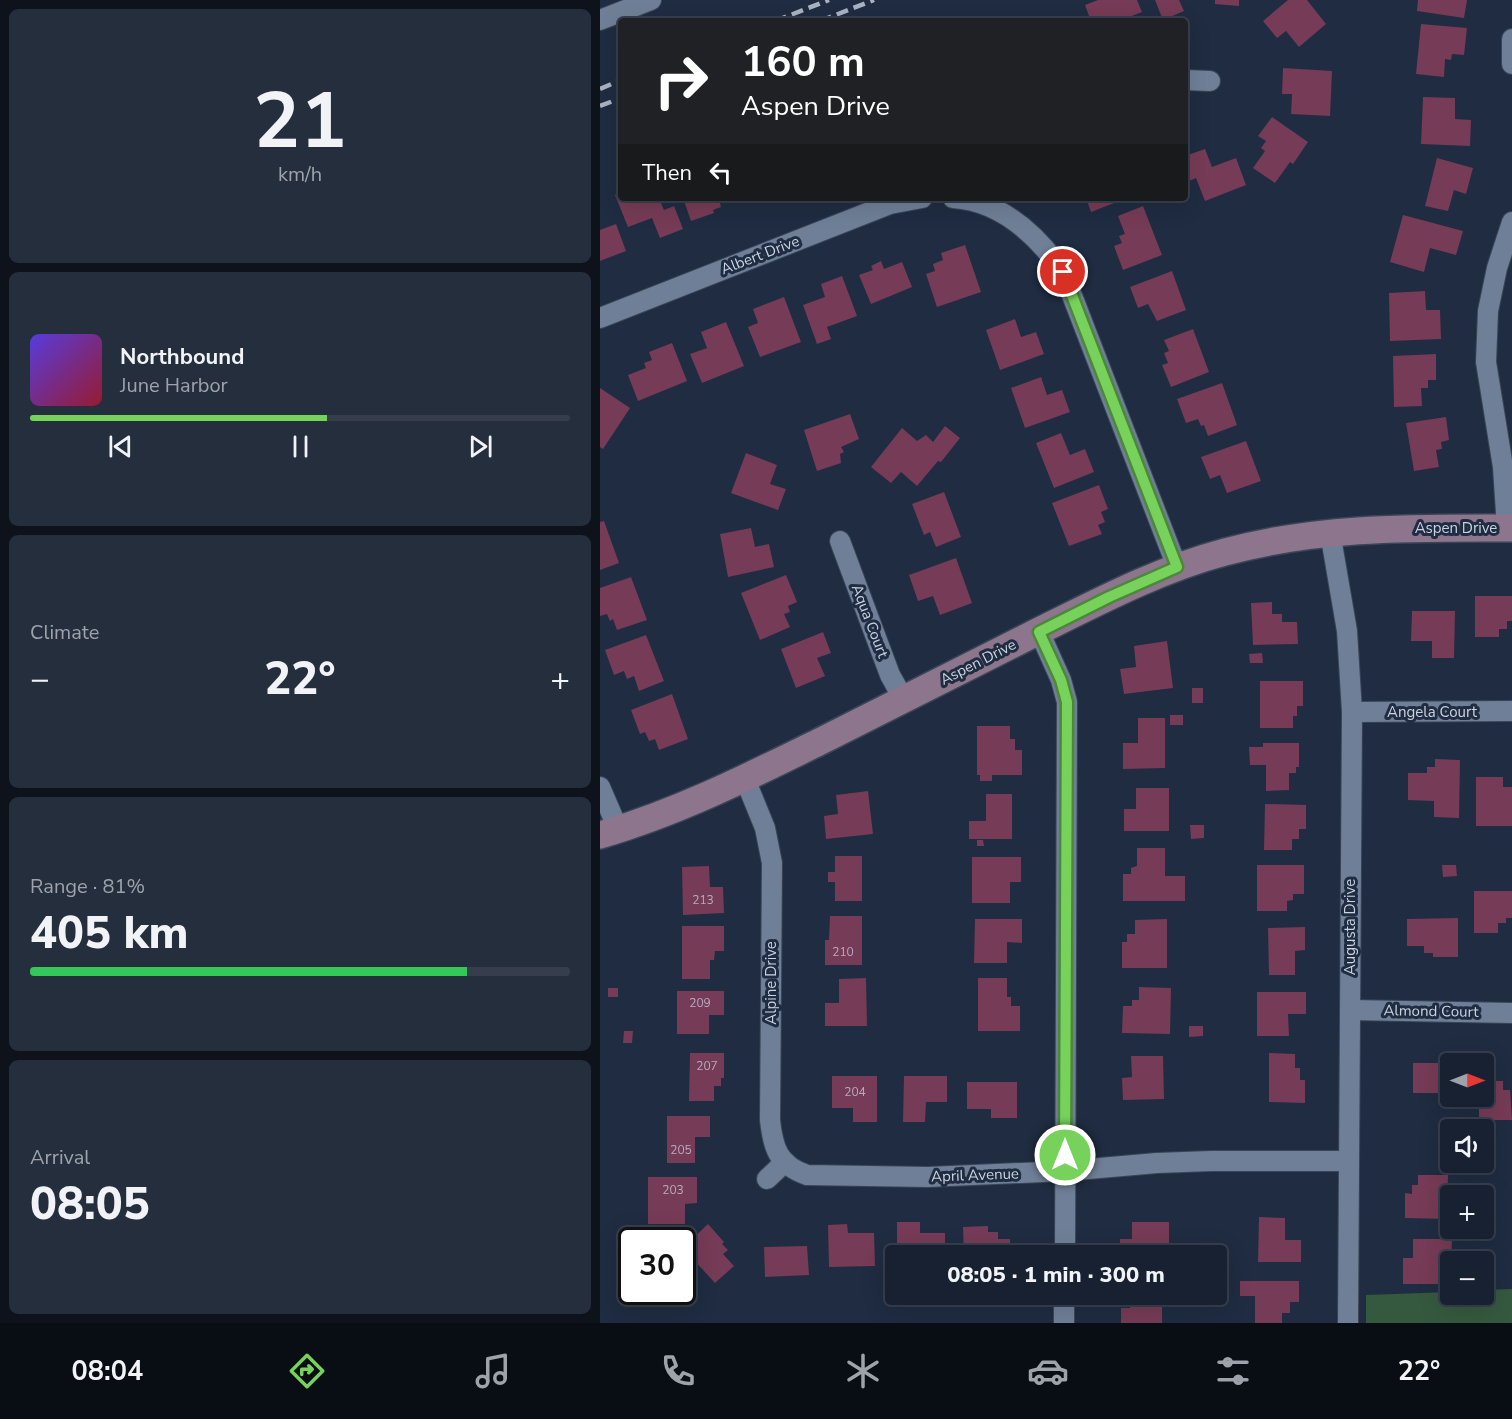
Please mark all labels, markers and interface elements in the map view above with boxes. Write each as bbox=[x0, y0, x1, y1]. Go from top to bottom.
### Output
text: 160 m bbox=[741, 34, 865, 91]
icon: right bbox=[642, 42, 720, 120]
text: 21 bbox=[253, 68, 347, 175]
text: Aspen Drive bbox=[741, 88, 890, 125]
icon: left bbox=[704, 156, 737, 189]
text: Then bbox=[642, 158, 692, 188]
text: km/h bbox=[278, 161, 322, 188]
street label: Albert Drive bbox=[718, 231, 802, 279]
pin bbox=[1037, 246, 1088, 297]
icon: arrive bbox=[1046, 255, 1079, 288]
text: Northbound bbox=[120, 342, 244, 372]
text: June Harbor bbox=[120, 372, 228, 399]
icon: previous bbox=[104, 430, 137, 463]
icon: pause bbox=[284, 430, 317, 463]
icon: next bbox=[464, 430, 497, 463]
street label: Aspen Drive bbox=[1415, 518, 1497, 538]
street label: Aqua Court bbox=[847, 581, 893, 661]
text: Climate bbox=[30, 619, 99, 646]
street label: Aspen Drive bbox=[937, 634, 1019, 690]
text: 22° bbox=[264, 649, 336, 710]
text: − bbox=[30, 657, 50, 702]
text: + bbox=[550, 657, 570, 702]
street label: Angela Court bbox=[1387, 702, 1478, 722]
text: Range · 81% bbox=[30, 873, 145, 900]
street label: Augusta Drive bbox=[1340, 879, 1360, 975]
house number: 213 bbox=[692, 892, 714, 908]
text: 405 km bbox=[30, 903, 189, 964]
street label: Alpine Drive bbox=[761, 941, 781, 1025]
house number: 210 bbox=[832, 944, 854, 960]
house number: 209 bbox=[689, 995, 711, 1011]
street label: Almond Court bbox=[1383, 1000, 1479, 1022]
north arrow bbox=[1440, 1053, 1494, 1107]
map controls bbox=[1440, 1053, 1494, 1305]
house number: 207 bbox=[696, 1058, 718, 1074]
house number: 204 bbox=[844, 1084, 866, 1100]
button: sound bbox=[1440, 1119, 1494, 1173]
position arrow bbox=[1033, 1123, 1097, 1187]
house number: 205 bbox=[670, 1142, 692, 1158]
text: Arrival bbox=[30, 1144, 90, 1171]
street label: April Avenue bbox=[931, 1163, 1019, 1187]
text: 08:05 bbox=[30, 1174, 150, 1235]
house number: 203 bbox=[662, 1182, 684, 1198]
button: + bbox=[1440, 1185, 1494, 1239]
speed limit sign: 30 bbox=[618, 1227, 696, 1305]
button: − bbox=[1440, 1251, 1494, 1305]
text: 08:05 · 1 min · 300 m bbox=[947, 1260, 1165, 1290]
icon: directions bbox=[286, 1350, 328, 1392]
icon: music bbox=[472, 1350, 514, 1392]
icon: phone bbox=[657, 1350, 699, 1392]
icon: climate bbox=[842, 1350, 884, 1392]
icon: car bbox=[1027, 1350, 1069, 1392]
icon: filters bbox=[1212, 1350, 1254, 1392]
text: 08:04 bbox=[72, 1353, 143, 1390]
text: 22° bbox=[1398, 1353, 1440, 1390]

